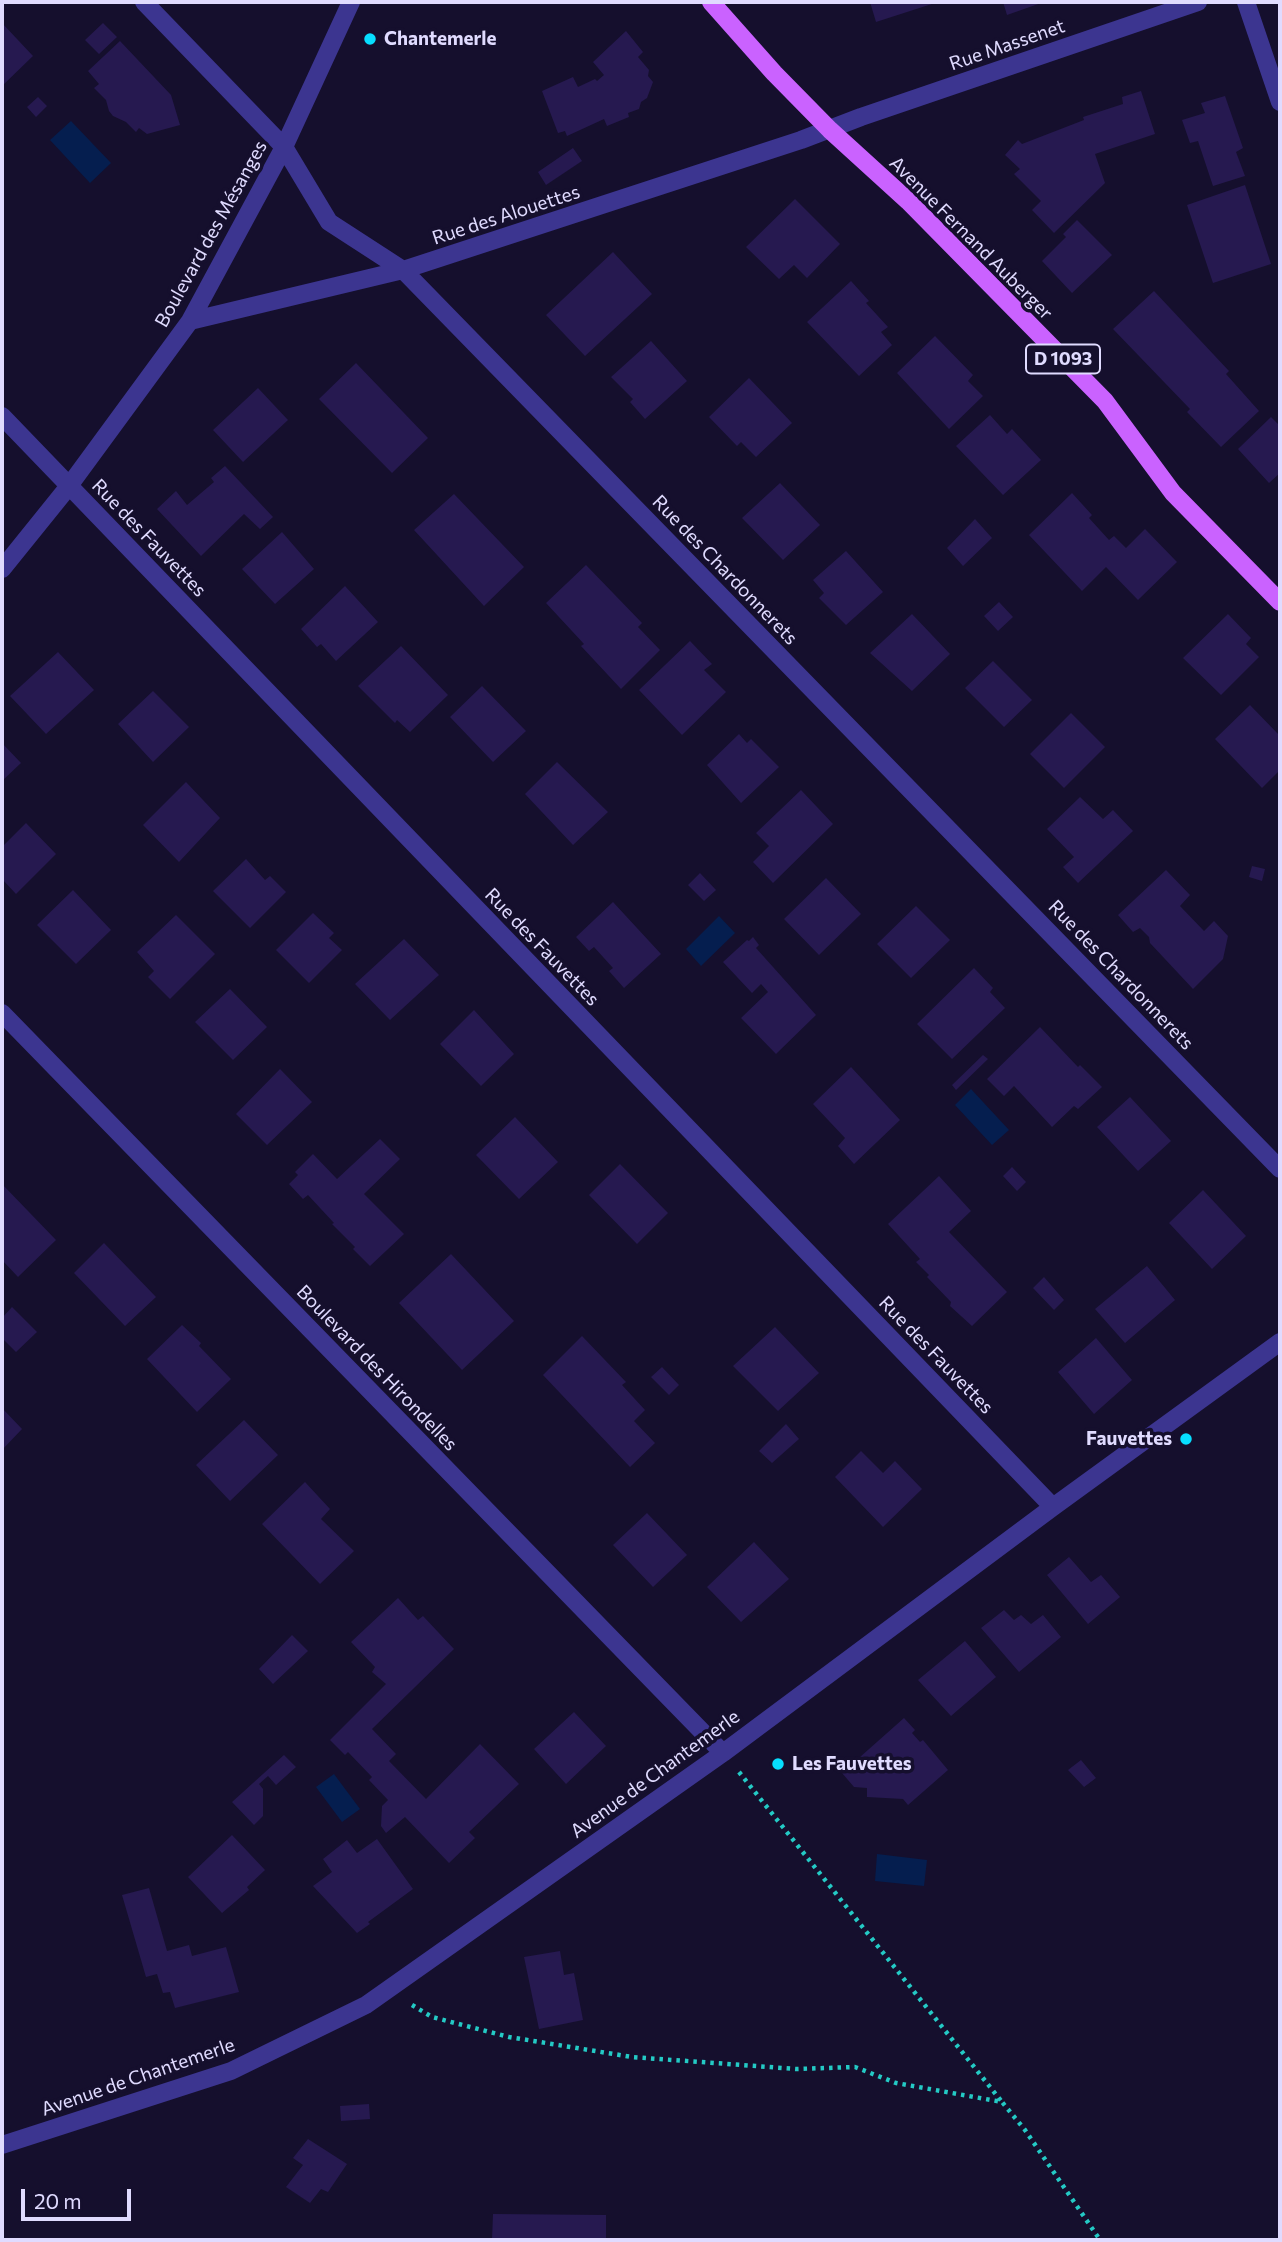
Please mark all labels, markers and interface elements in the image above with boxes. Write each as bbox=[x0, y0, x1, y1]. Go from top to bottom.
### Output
street label: Rue Massenet bbox=[946, 15, 1068, 75]
place label: Chantemerle bbox=[384, 28, 497, 50]
marker: Chantemerle bbox=[362, 31, 378, 47]
street label: Boulevard des Mésanges bbox=[150, 137, 272, 331]
street label: Avenue Fernand Auberger bbox=[885, 152, 1057, 324]
street label: Rue des Alouettes bbox=[429, 180, 583, 250]
road number: D 1093 bbox=[1026, 344, 1100, 374]
street label: Rue des Fauvettes bbox=[87, 474, 211, 602]
street label: Rue des Chardonnerets bbox=[648, 491, 802, 649]
street label: Rue des Fauvettes bbox=[480, 883, 604, 1011]
street label: Rue des Chardonnerets bbox=[1044, 896, 1198, 1054]
street label: Boulevard des Hirondelles bbox=[292, 1280, 462, 1456]
street label: Rue des Fauvettes bbox=[874, 1291, 998, 1419]
place label: Fauvettes bbox=[1086, 1428, 1172, 1450]
marker: Fauvettes bbox=[1178, 1431, 1194, 1447]
street label: Avenue de Chantemerle bbox=[566, 1705, 744, 1843]
place label: Les Fauvettes bbox=[792, 1753, 912, 1775]
marker: Les Fauvettes bbox=[770, 1756, 786, 1772]
street label: Avenue de Chantemerle bbox=[38, 2033, 238, 2121]
scale bar bbox=[24, 2176, 135, 2220]
text: 20 m bbox=[34, 2188, 82, 2213]

